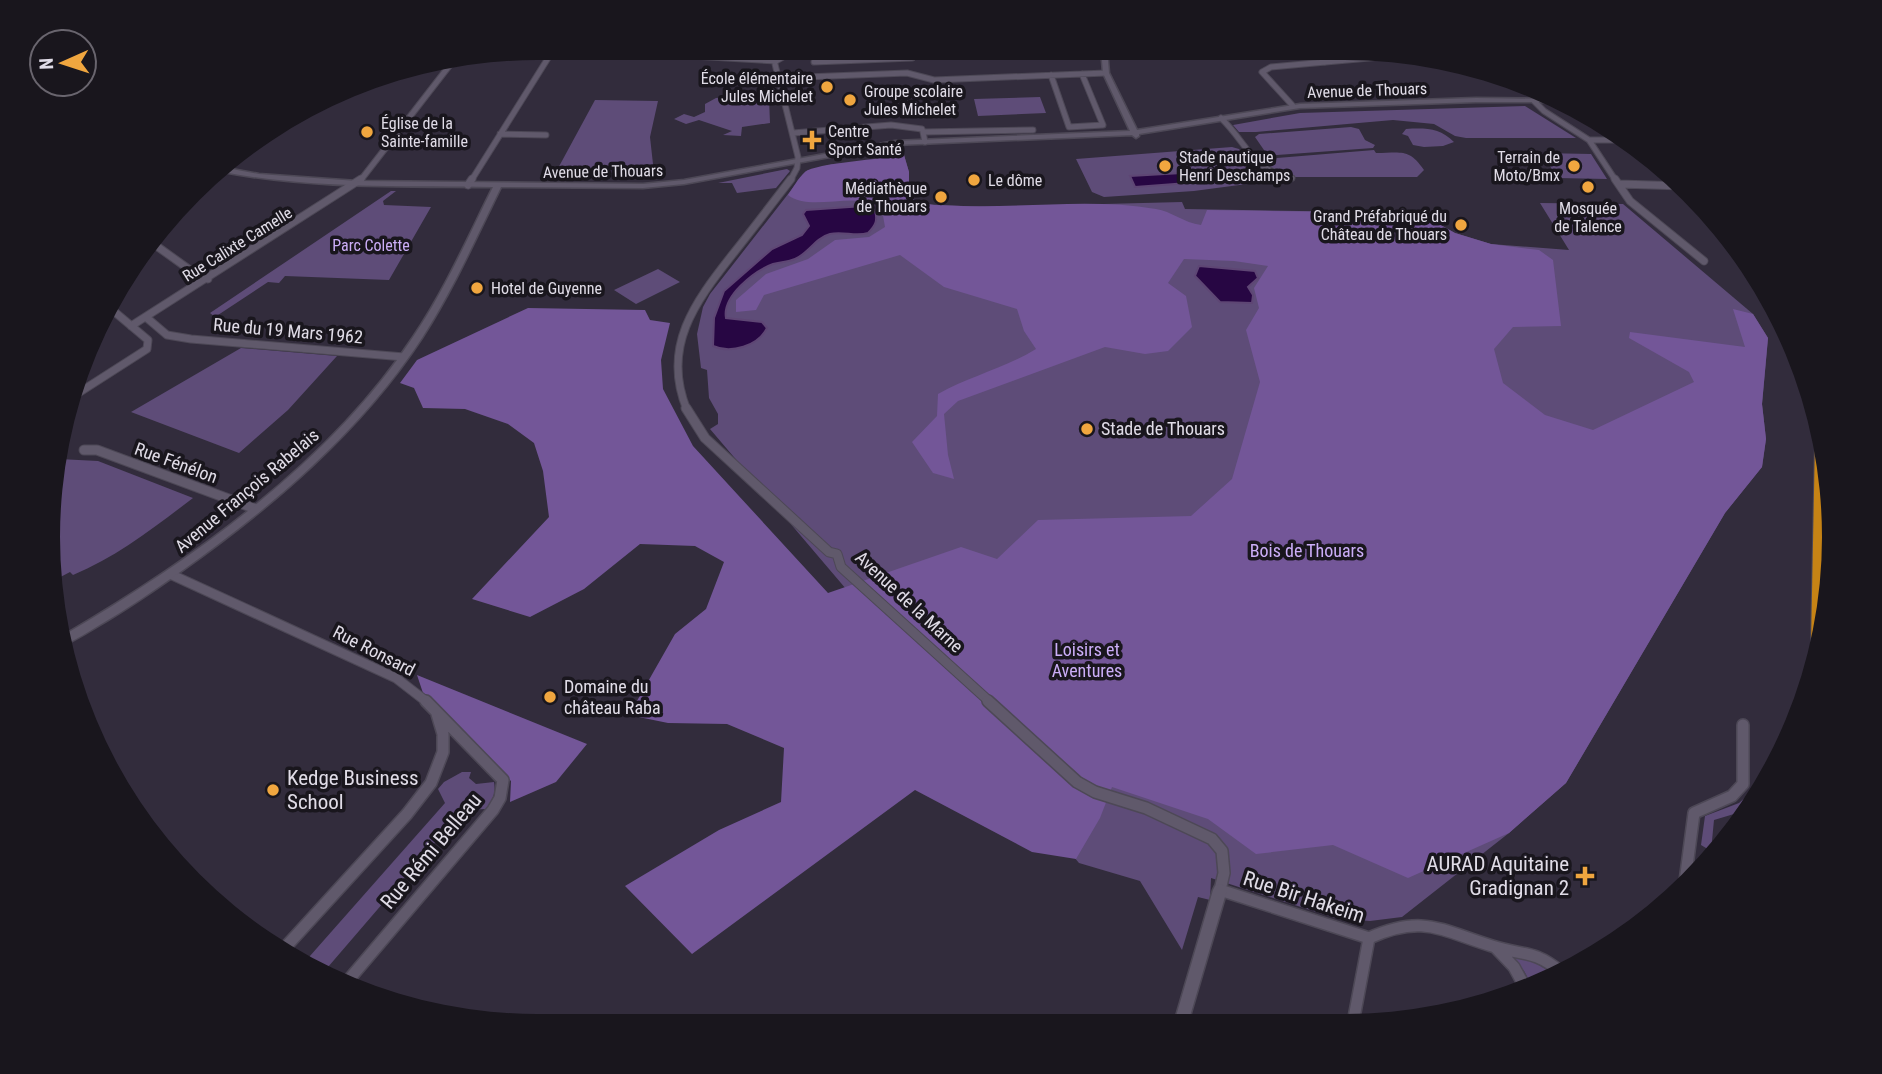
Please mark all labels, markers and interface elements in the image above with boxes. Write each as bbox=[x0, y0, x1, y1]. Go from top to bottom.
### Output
north arrow bbox=[28, 28, 98, 98]
text: N bbox=[35, 57, 58, 70]
place label: École élémentaire Jules Michelet bbox=[701, 69, 813, 106]
marker: École élémentaire Jules Michelet bbox=[819, 79, 835, 95]
street label: Avenue de Thouars bbox=[1307, 79, 1427, 102]
place label: Groupe scolaire Jules Michelet bbox=[864, 82, 963, 119]
marker: Groupe scolaire Jules Michelet bbox=[842, 92, 858, 108]
place label: Église de la Sainte-famille bbox=[381, 114, 468, 151]
place label: Centre Sport Santé bbox=[828, 122, 902, 159]
marker: Église de la Sainte-famille bbox=[359, 124, 375, 140]
marker: Centre Sport Santé bbox=[802, 130, 822, 150]
place label: Stade nautique Henri Deschamps bbox=[1179, 148, 1290, 185]
place label: Terrain de Moto/Bmx bbox=[1494, 148, 1560, 185]
marker: Stade nautique Henri Deschamps bbox=[1157, 158, 1173, 174]
marker: Terrain de Moto/Bmx bbox=[1566, 158, 1582, 174]
street label: Avenue de Thouars bbox=[543, 161, 663, 182]
place label: Le dôme bbox=[988, 171, 1042, 190]
marker: Le dôme bbox=[966, 172, 982, 188]
place label: Médiathèque de Thouars bbox=[845, 179, 927, 216]
marker: Mosquée de Talence bbox=[1580, 179, 1596, 195]
marker: Médiathèque de Thouars bbox=[933, 189, 949, 205]
place label: Mosquée de Talence bbox=[1554, 199, 1622, 236]
street label: Rue Calixte Camelle bbox=[179, 203, 296, 286]
place label: Grand Préfabriqué du Château de Thouars bbox=[1313, 207, 1447, 244]
marker: Grand Préfabriqué du Château de Thouars bbox=[1453, 217, 1469, 233]
park label: Parc Colette bbox=[332, 236, 410, 255]
place label: Hotel de Guyenne bbox=[491, 279, 602, 298]
marker: Hotel de Guyenne bbox=[469, 280, 485, 296]
street label: Rue du 19 Mars 1962 bbox=[212, 314, 364, 348]
place label: Stade de Thouars bbox=[1101, 418, 1225, 439]
marker: Stade de Thouars bbox=[1079, 421, 1095, 437]
street label: Avenue François Rabelais bbox=[171, 424, 323, 557]
street label: Rue Fénélon bbox=[132, 438, 221, 487]
park label: Bois de Thouars bbox=[1250, 540, 1364, 561]
street label: Avenue de la Marne bbox=[851, 546, 967, 657]
street label: Rue Ronsard bbox=[330, 621, 419, 680]
park label: Loisirs et Aventures bbox=[1052, 639, 1122, 681]
place label: Domaine du château Raba bbox=[564, 676, 661, 718]
marker: Domaine du château Raba bbox=[542, 689, 558, 705]
place label: Kedge Business School bbox=[287, 766, 419, 814]
marker: Kedge Business School bbox=[265, 782, 281, 798]
street label: Rue Rémi Belleau bbox=[376, 788, 486, 914]
place label: AURAD Aquitaine Gradignan 2 bbox=[1427, 852, 1569, 900]
street label: Rue Bir Hakeim bbox=[1240, 866, 1368, 928]
marker: AURAD Aquitaine Gradignan 2 bbox=[1575, 866, 1595, 886]

